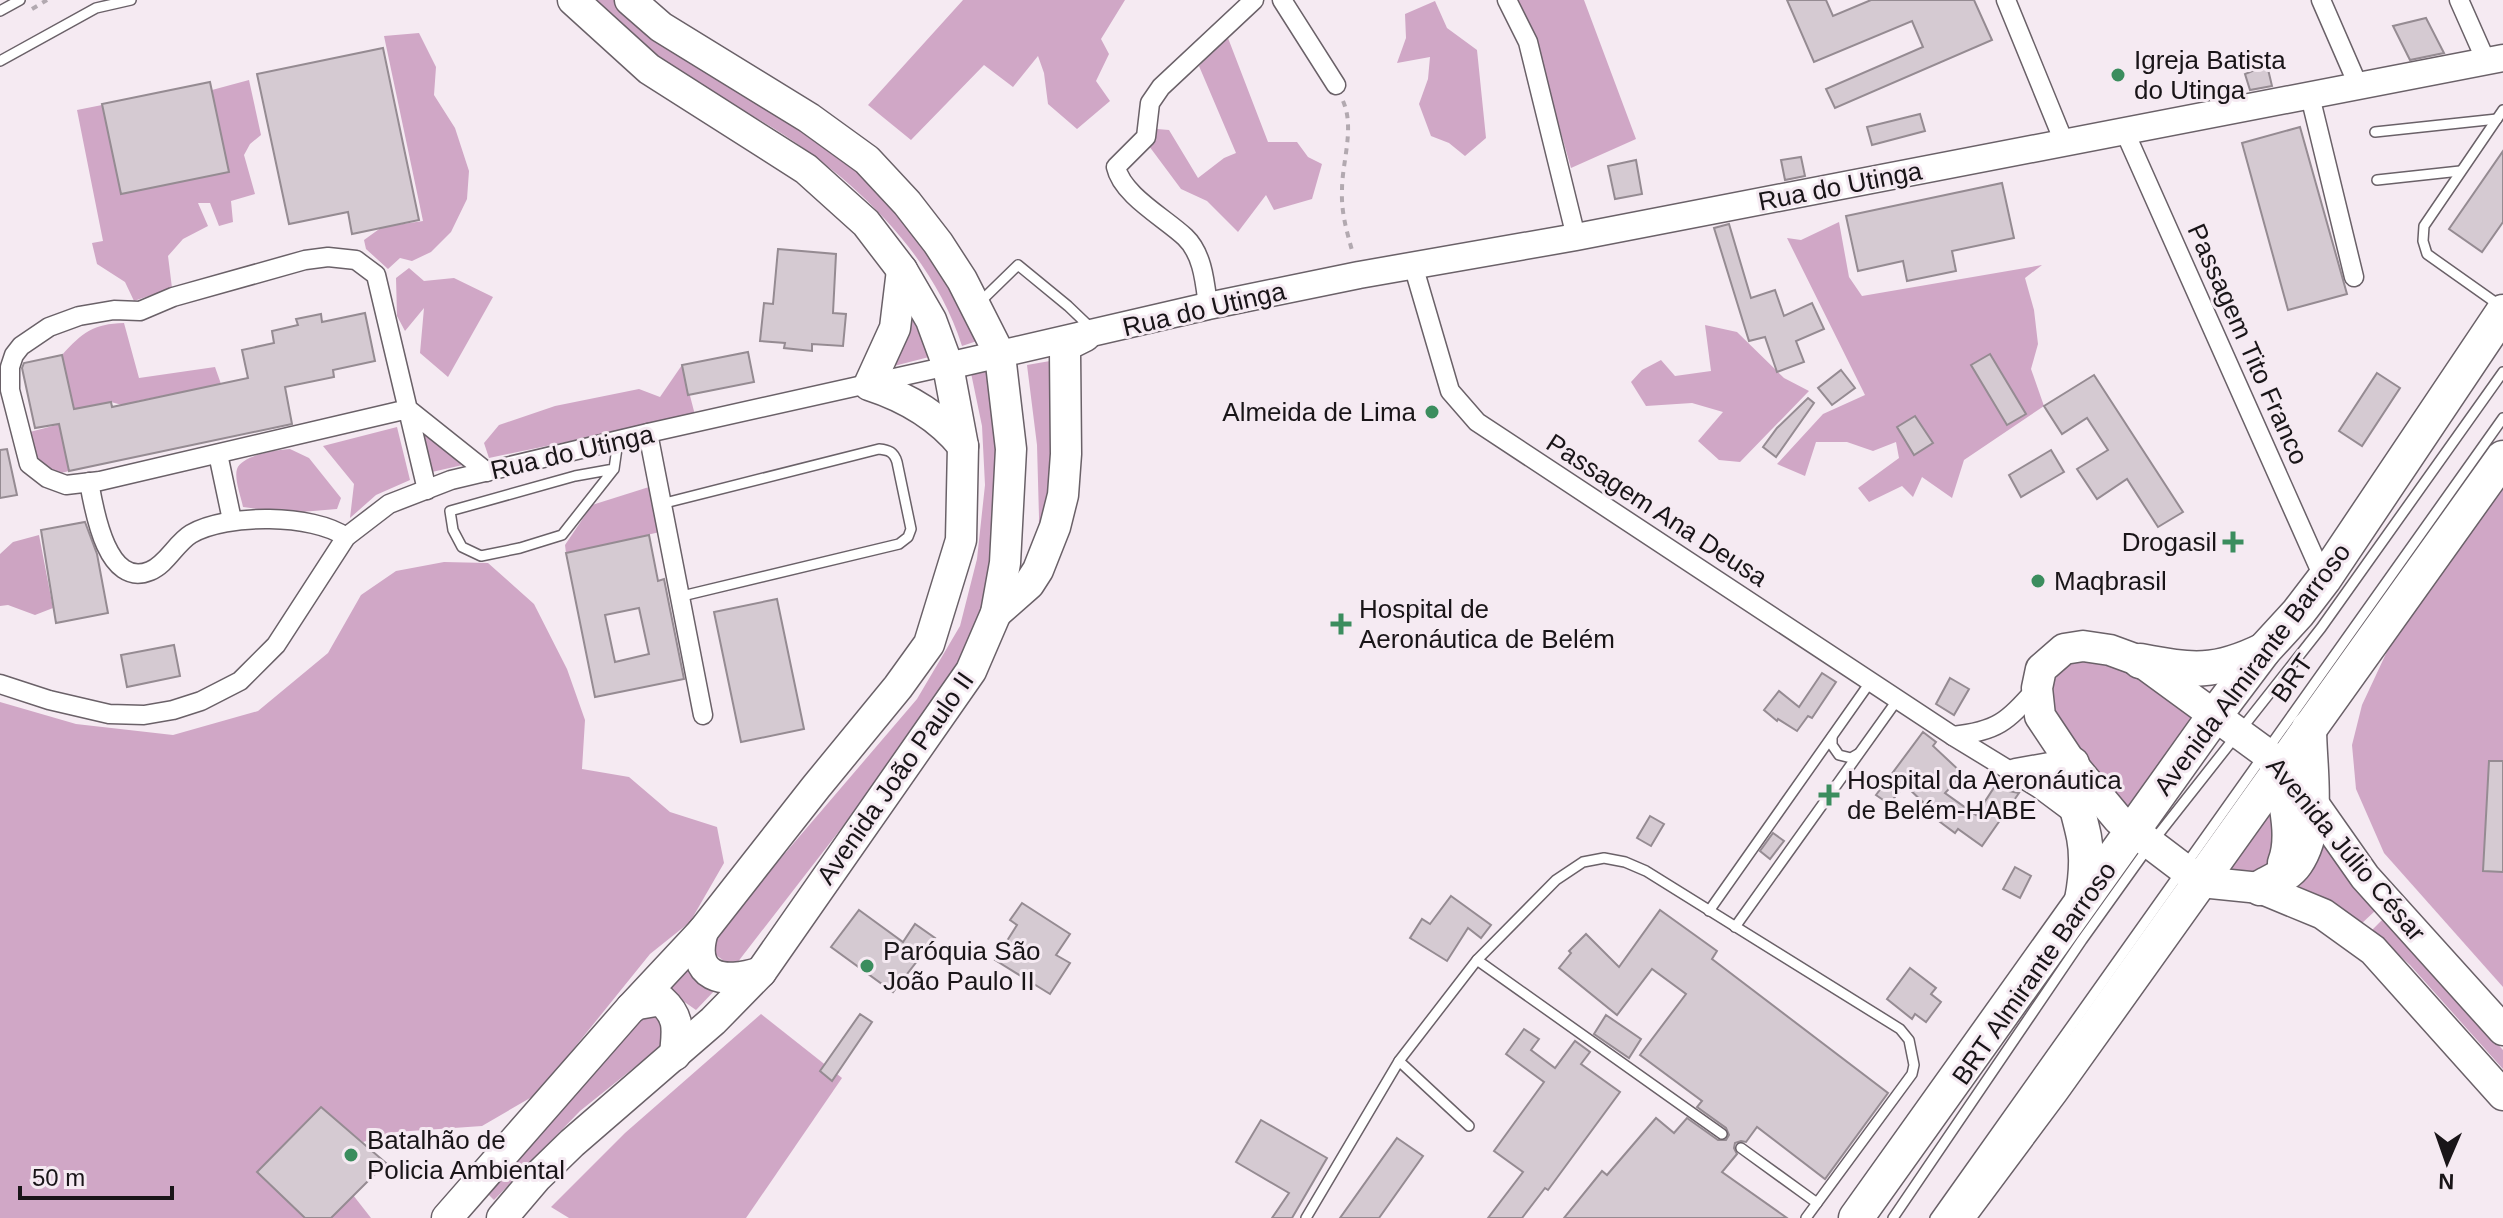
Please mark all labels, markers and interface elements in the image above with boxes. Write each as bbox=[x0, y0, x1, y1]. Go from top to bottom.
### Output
place label: Igreja Batista do Utinga bbox=[2134, 45, 2286, 105]
marker: Igreja Batista do Utinga bbox=[2109, 66, 2127, 84]
street label: Rua do Utinga bbox=[1756, 155, 1925, 217]
street label: Passagem Tito Franco bbox=[2181, 219, 2315, 469]
street label: Rua do Utinga bbox=[1120, 276, 1289, 342]
place label: Almeida de Lima bbox=[1222, 397, 1417, 427]
marker: Almeida de Lima bbox=[1423, 403, 1441, 421]
street label: Rua do Utinga bbox=[488, 419, 657, 485]
street label: Passagem Ana Deusa bbox=[1541, 427, 1774, 593]
place label: Drogasil bbox=[2122, 527, 2217, 557]
marker: Drogasil bbox=[2224, 533, 2242, 551]
street label: Avenida Almirante Barroso bbox=[2148, 537, 2356, 801]
place label: Maqbrasil bbox=[2054, 566, 2167, 596]
marker: Maqbrasil bbox=[2029, 572, 2047, 590]
place label: Hospital de Aeronáutica de Belém bbox=[1359, 594, 1615, 654]
marker: Hospital de Aeronáutica de Belém bbox=[1330, 613, 1352, 635]
street label: BRT bbox=[2265, 648, 2319, 708]
street label: Avenida João Paulo II bbox=[810, 666, 980, 890]
street label: Avenida Júlio César bbox=[2260, 751, 2432, 947]
place label: Hospital da Aeronáutica de Belém-HABE bbox=[1847, 765, 2122, 825]
marker: Hospital da Aeronáutica de Belém-HABE bbox=[1818, 784, 1840, 806]
street label: BRT Almirante Barroso bbox=[1946, 856, 2122, 1090]
place label: Paróquia São João Paulo II bbox=[883, 936, 1041, 996]
marker: Paróquia São João Paulo II bbox=[858, 957, 876, 975]
north arrow bbox=[2407, 1122, 2487, 1202]
place label: Batalhão de Policia Ambiental bbox=[367, 1125, 565, 1185]
marker: Batalhão de Policia Ambiental bbox=[342, 1146, 360, 1164]
scale bar bbox=[20, 1150, 172, 1200]
text: 50 m bbox=[32, 1164, 85, 1191]
text: N bbox=[2438, 1169, 2455, 1194]

